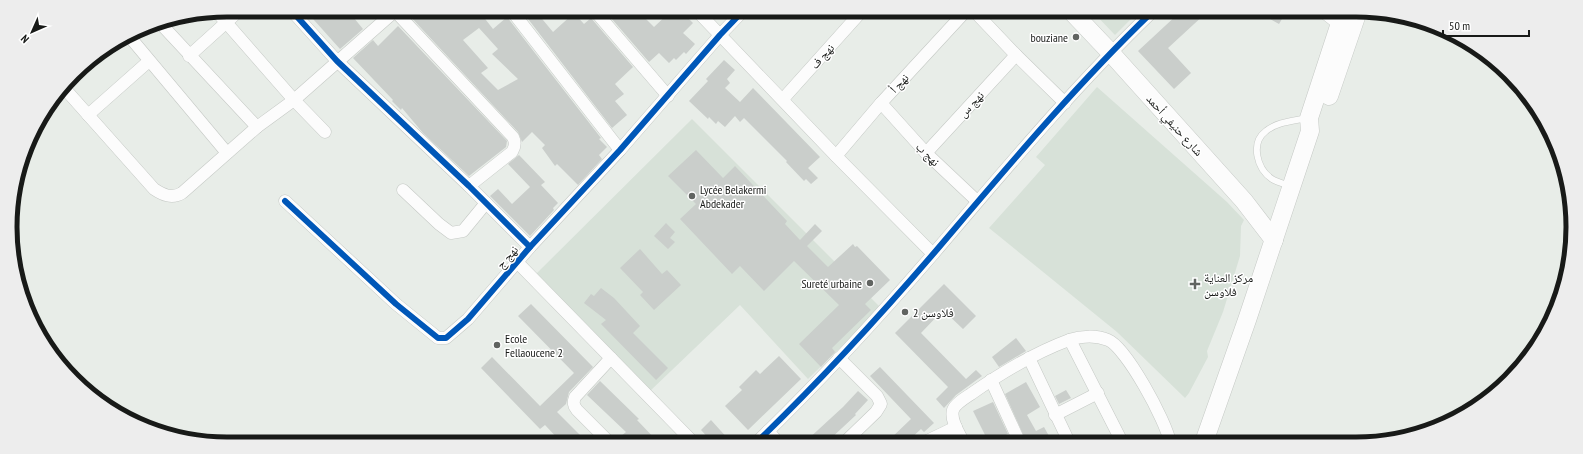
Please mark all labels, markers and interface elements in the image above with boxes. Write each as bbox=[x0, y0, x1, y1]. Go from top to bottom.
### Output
north arrow bbox=[12, 12, 52, 52]
scale bar bbox=[1443, 12, 1529, 38]
text: 50 m bbox=[1449, 18, 1470, 33]
place label: bouziane bbox=[1030, 30, 1068, 45]
text: N bbox=[18, 32, 32, 46]
marker: bouziane bbox=[1071, 32, 1081, 42]
street label: نهج ف bbox=[807, 40, 837, 72]
street label: نهج أ bbox=[886, 70, 912, 96]
street label: نهج س bbox=[955, 88, 987, 120]
street label: شارع حنيفي أحمد bbox=[1141, 91, 1207, 161]
street label: نهج ب bbox=[913, 139, 943, 169]
place label: Lycée Belakermi Abdekader bbox=[700, 182, 766, 211]
marker: Lycée Belakermi Abdekader bbox=[687, 191, 697, 201]
street label: نهج ج bbox=[493, 242, 521, 272]
place label: مركز العناية فلاوسن bbox=[1204, 270, 1253, 299]
place label: Sureté urbaine bbox=[801, 276, 862, 291]
marker: Sureté urbaine bbox=[865, 278, 875, 288]
marker: مركز العناية فلاوسن bbox=[1189, 278, 1201, 290]
place label: فلاوسن 2 bbox=[913, 305, 954, 320]
marker: فلاوسن 2 bbox=[900, 307, 910, 317]
place label: Ecole Fellaoucene 2 bbox=[505, 331, 563, 360]
marker: Ecole Fellaoucene 2 bbox=[492, 340, 502, 350]

